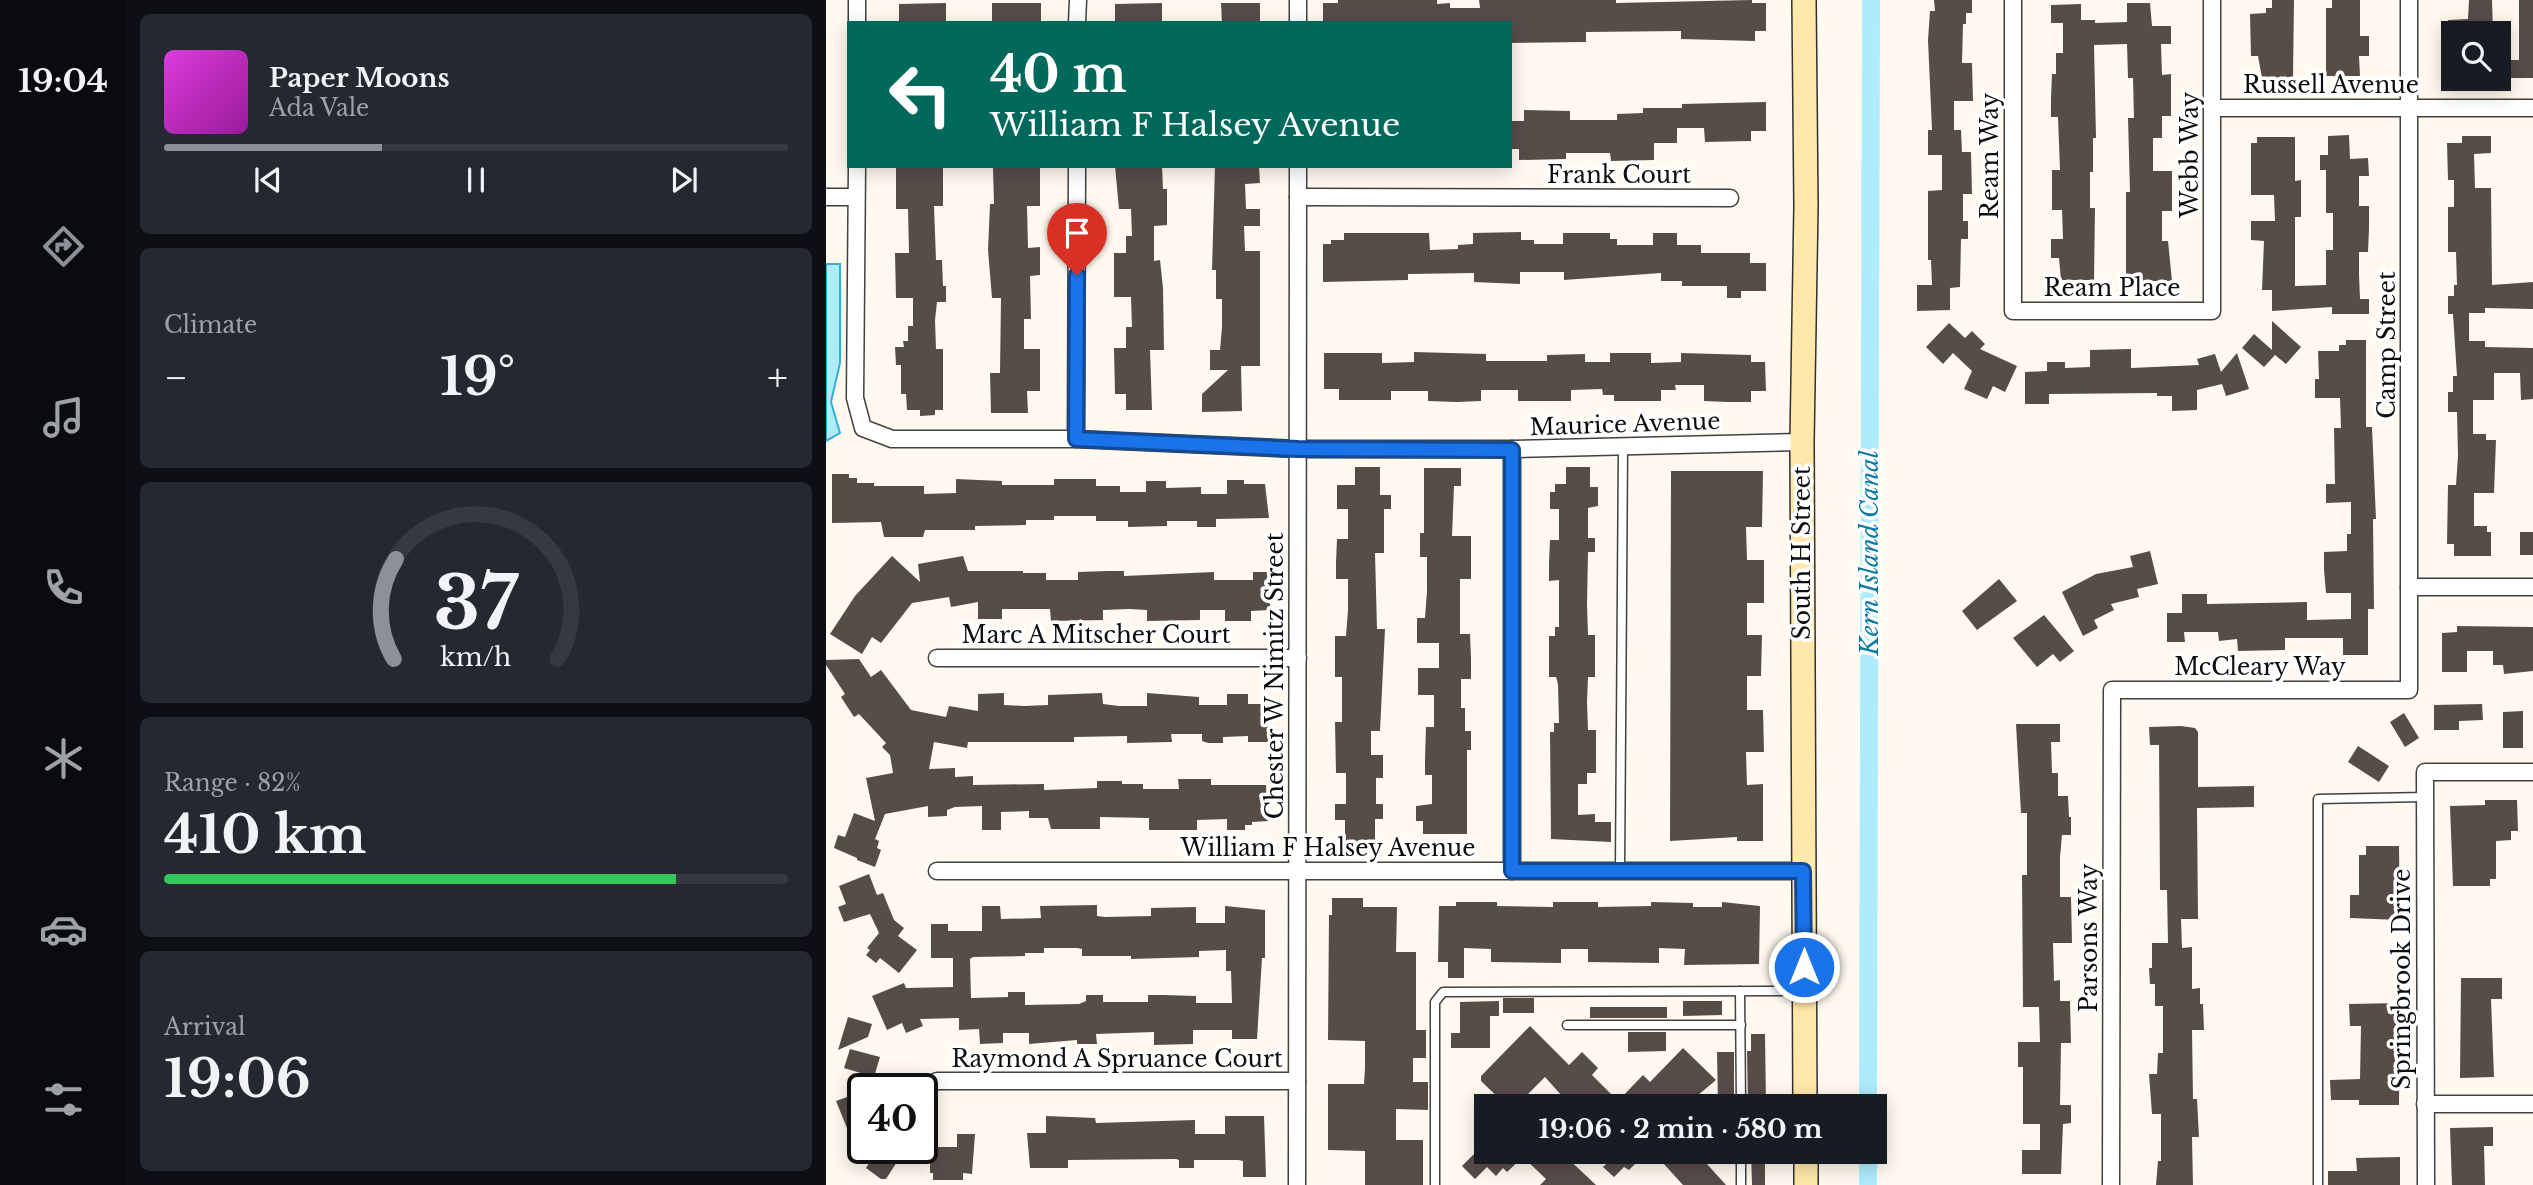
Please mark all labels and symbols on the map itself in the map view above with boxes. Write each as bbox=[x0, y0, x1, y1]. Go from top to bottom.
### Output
street label: Russell Avenue bbox=[2243, 71, 2419, 99]
street label: Webb Way bbox=[2176, 92, 2204, 219]
street label: Ream Way bbox=[1976, 93, 2004, 219]
street label: Frank Court bbox=[1547, 161, 1691, 189]
pin bbox=[1047, 203, 1107, 275]
street label: Camp Street bbox=[2373, 271, 2401, 419]
street label: Ream Place bbox=[2044, 274, 2180, 302]
street label: Maurice Avenue bbox=[1529, 407, 1721, 441]
water label: Kern Island Canal bbox=[1855, 450, 1884, 656]
street label: South H Street bbox=[1788, 466, 1816, 640]
street label: Chester W Nimitz Street bbox=[1261, 532, 1289, 819]
street label: Marc A Mitscher Court bbox=[962, 621, 1231, 649]
street label: McCleary Way bbox=[2174, 653, 2346, 681]
street label: William F Halsey Avenue bbox=[1180, 834, 1475, 862]
street label: Parsons Way bbox=[2075, 863, 2103, 1012]
street label: Springbrook Drive bbox=[2388, 869, 2416, 1089]
position arrow bbox=[1767, 930, 1841, 1004]
street label: Raymond A Spruance Court bbox=[951, 1045, 1283, 1073]
speed limit sign: 40 bbox=[847, 1073, 938, 1164]

